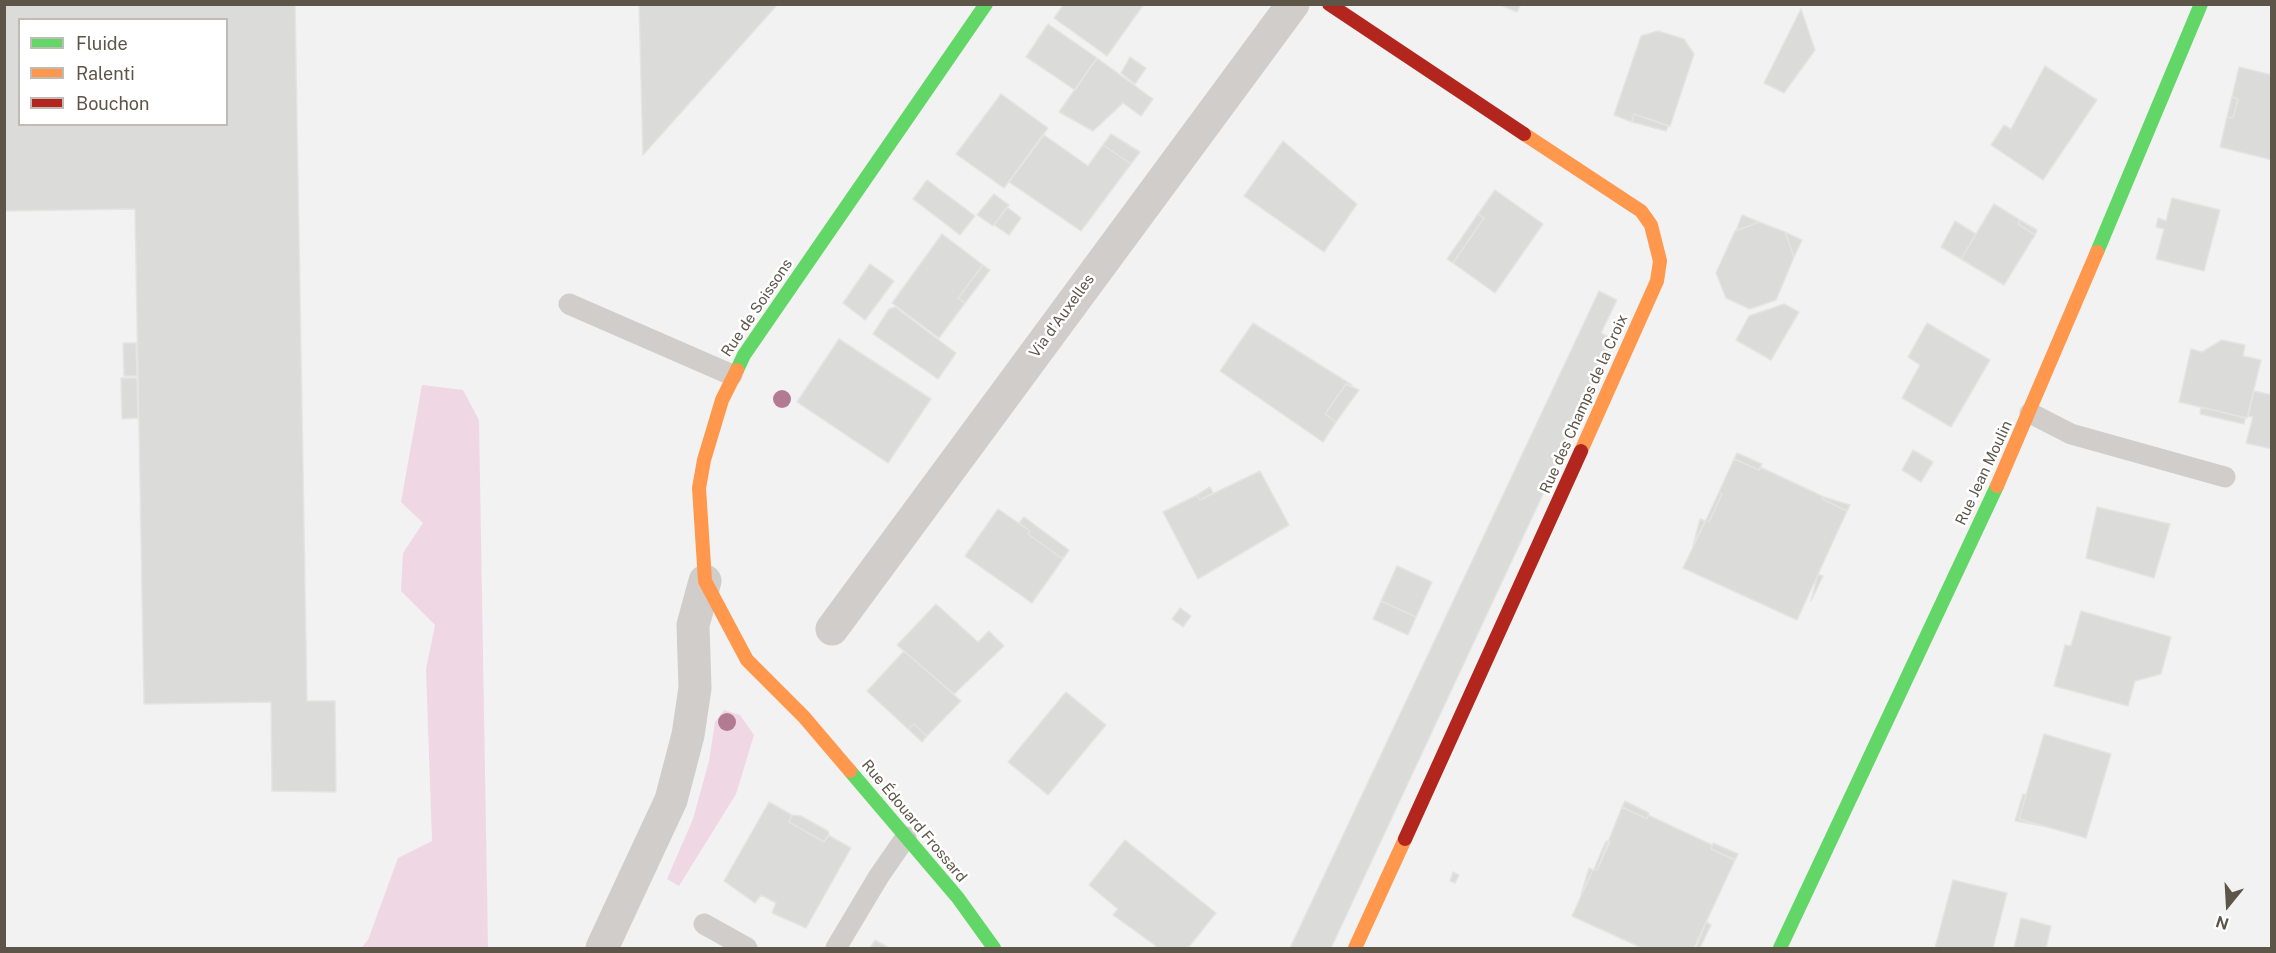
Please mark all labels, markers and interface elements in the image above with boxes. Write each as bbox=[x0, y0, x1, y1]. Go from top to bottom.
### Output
legend bbox=[18, 18, 228, 126]
text: Fluide bbox=[76, 33, 128, 54]
text: Ralenti bbox=[76, 63, 135, 84]
text: Bouchon bbox=[76, 93, 149, 114]
street label: Rue de Soissons bbox=[718, 256, 796, 360]
street label: Via d'Auxelles bbox=[1026, 271, 1098, 361]
street label: Rue des Champs de la Croix bbox=[1536, 312, 1632, 496]
street label: Rue Jean Moulin bbox=[1952, 418, 2016, 528]
street label: Rue Édouard Frossard bbox=[858, 756, 970, 886]
north arrow bbox=[2198, 875, 2258, 935]
text: N bbox=[2213, 912, 2231, 934]

